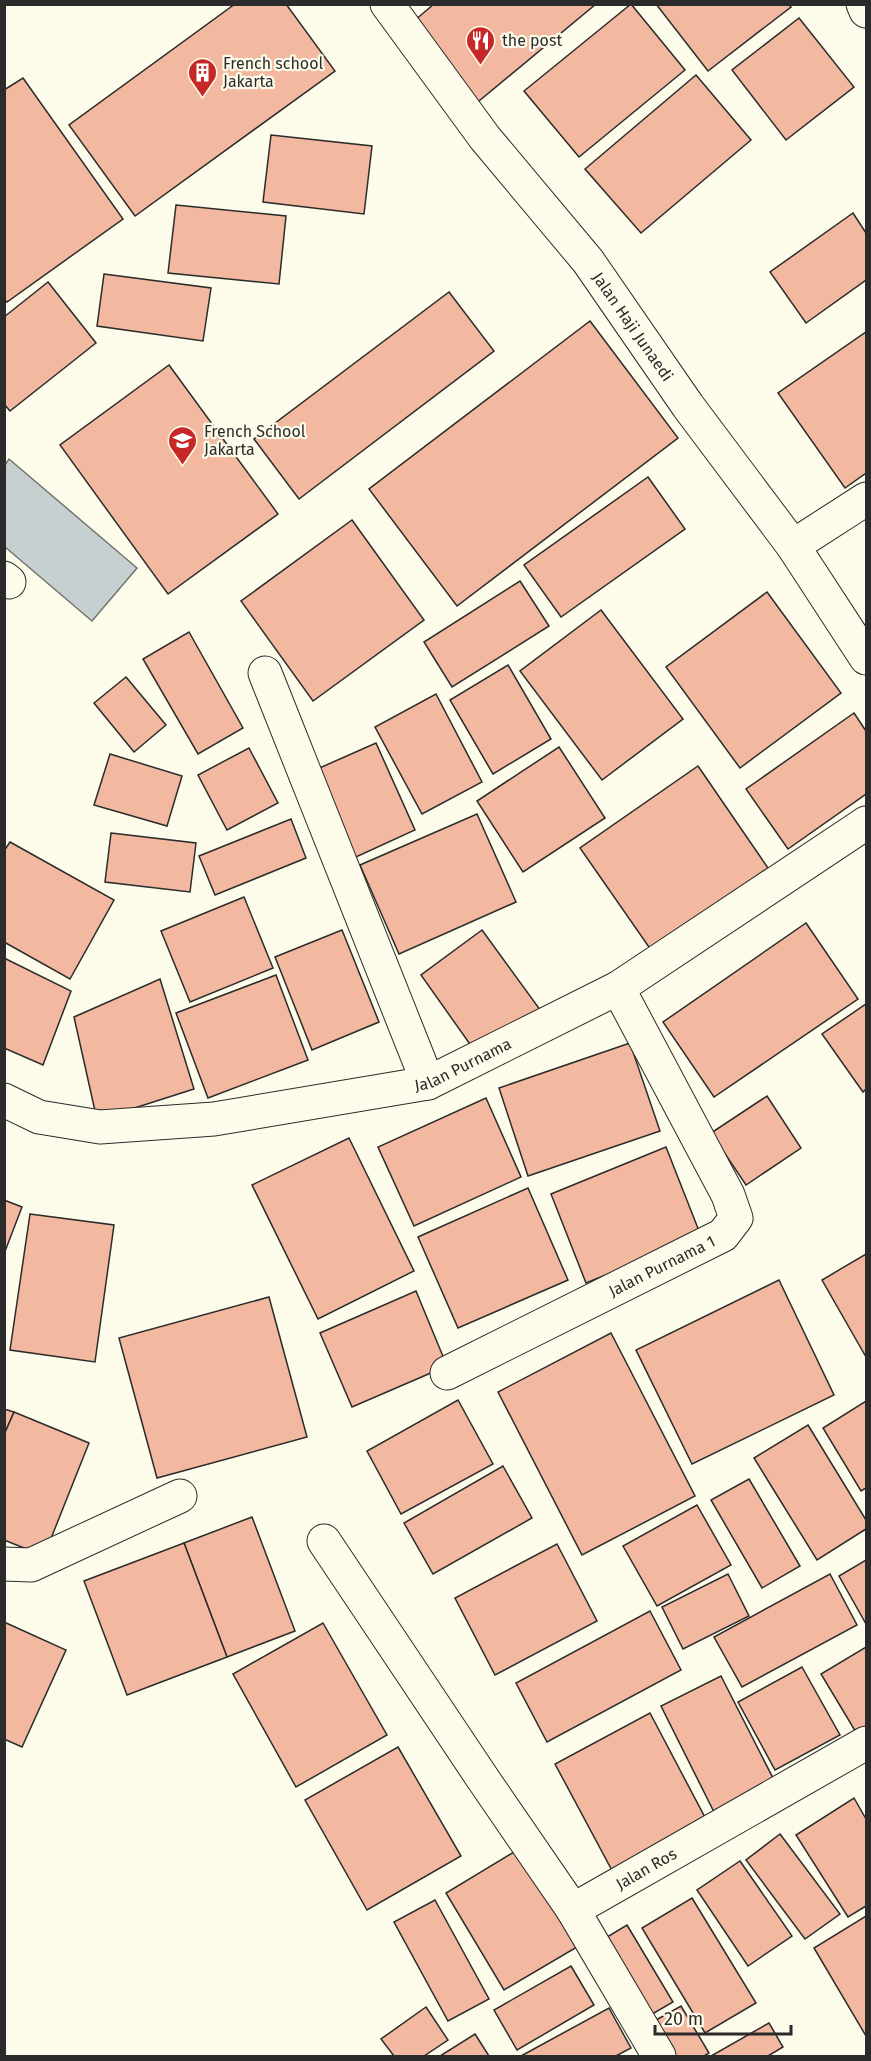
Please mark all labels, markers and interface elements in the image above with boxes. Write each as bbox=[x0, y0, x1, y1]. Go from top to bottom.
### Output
restaurant icon: the post bbox=[465, 24, 497, 66]
place label: the post bbox=[502, 31, 562, 50]
place label: French school Jakarta bbox=[223, 54, 324, 91]
building icon: French school Jakarta bbox=[186, 56, 218, 98]
street label: Jalan Haji Junaedi bbox=[589, 268, 677, 385]
place label: French School Jakarta bbox=[204, 422, 306, 459]
school or university icon: French School Jakarta bbox=[167, 424, 199, 466]
street label: Jalan Purnama bbox=[413, 1034, 514, 1095]
street label: Jalan Purnama 1 bbox=[605, 1231, 718, 1300]
street label: Jalan Ros bbox=[612, 1844, 680, 1893]
scale bar bbox=[655, 1998, 792, 2036]
text: 20 m bbox=[664, 2008, 703, 2030]

